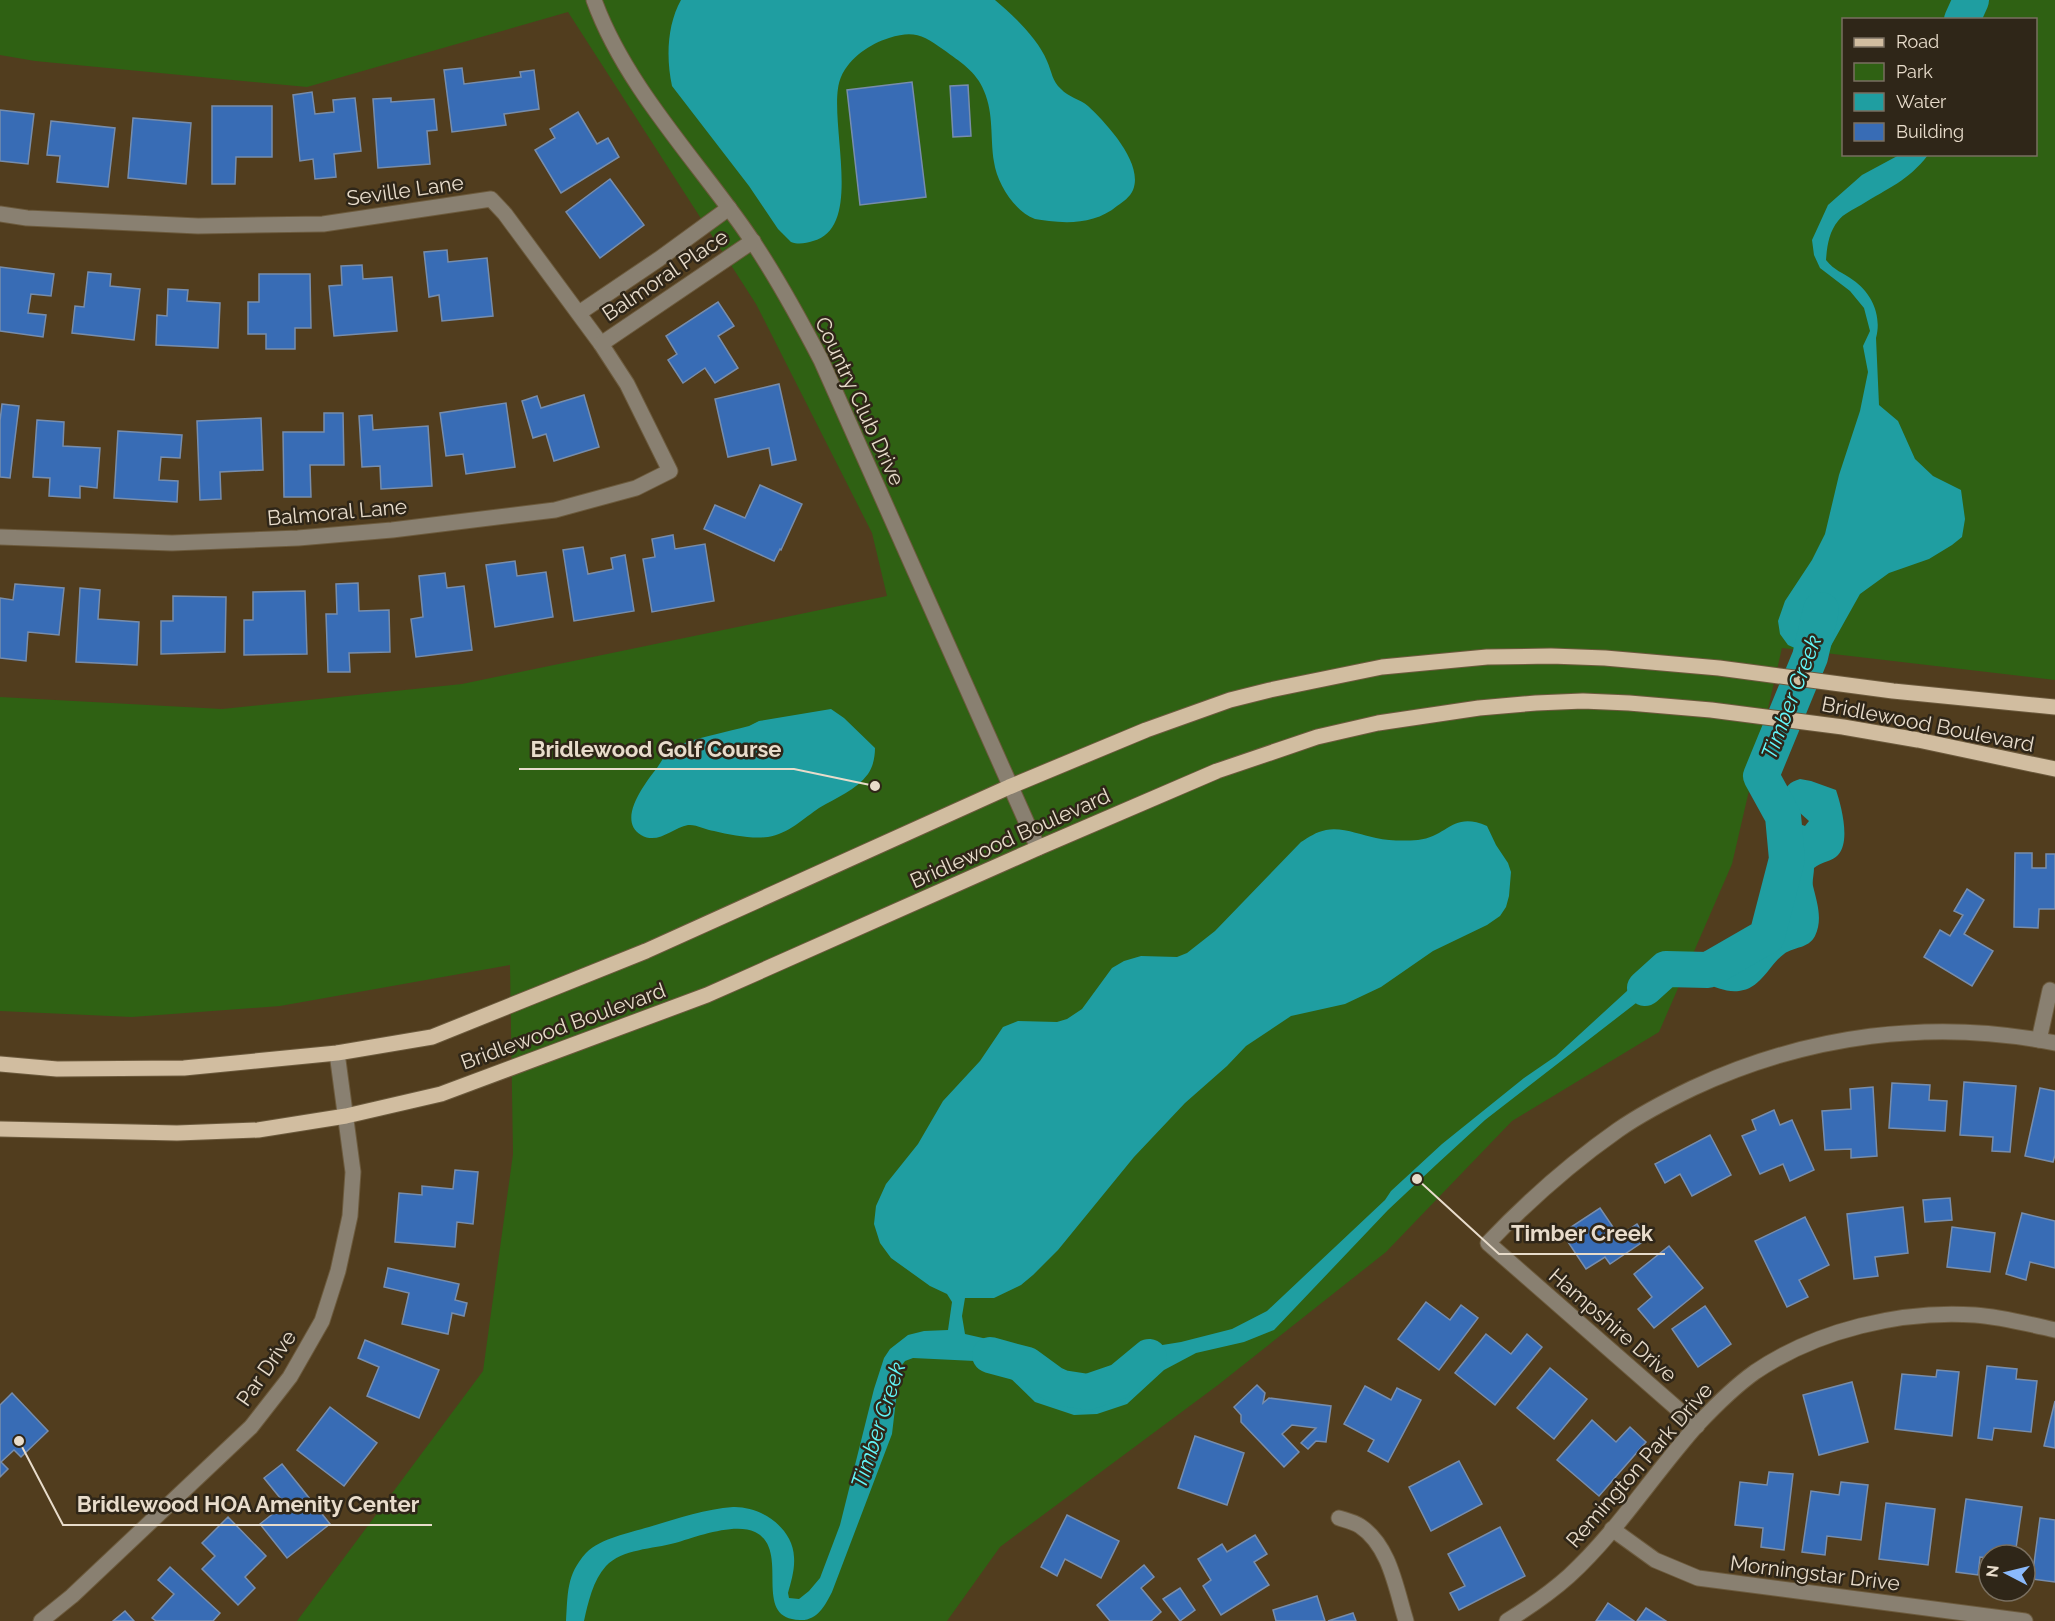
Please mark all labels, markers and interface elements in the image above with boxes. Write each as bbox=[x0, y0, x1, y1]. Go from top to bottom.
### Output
legend bbox=[1842, 18, 2037, 156]
text: Road bbox=[1896, 31, 1939, 52]
text: Park bbox=[1896, 61, 1933, 82]
text: Water bbox=[1896, 91, 1947, 112]
text: Building bbox=[1896, 121, 1964, 142]
street label: Seville Lane bbox=[345, 169, 465, 211]
street label: Balmoral Place bbox=[597, 224, 733, 326]
street label: Country Club Drive bbox=[810, 313, 910, 489]
street label: Balmoral Lane bbox=[266, 493, 408, 531]
water label: Timber Creek bbox=[1755, 631, 1827, 763]
street label: Bridlewood Boulevard bbox=[1820, 691, 2036, 757]
callout: Bridlewood Golf Course bbox=[519, 729, 794, 769]
text: Bridlewood Golf Course bbox=[531, 736, 781, 762]
street label: Bridlewood Boulevard bbox=[906, 783, 1114, 893]
street label: Bridlewood Boulevard bbox=[457, 977, 669, 1075]
callout: Timber Creek bbox=[1499, 1214, 1665, 1254]
text: Timber Creek bbox=[1511, 1220, 1654, 1246]
street label: Hampshire Drive bbox=[1544, 1263, 1682, 1387]
street label: Par Drive bbox=[231, 1325, 301, 1411]
water label: Timber Creek bbox=[845, 1358, 911, 1491]
street label: Remington Park Drive bbox=[1561, 1378, 1717, 1552]
callout: Bridlewood HOA Amenity Center bbox=[63, 1485, 432, 1525]
text: Bridlewood HOA Amenity Center bbox=[77, 1491, 420, 1517]
north arrow bbox=[1977, 1543, 2037, 1603]
street label: Morningstar Drive bbox=[1729, 1550, 1901, 1596]
text: N bbox=[1982, 1564, 2003, 1578]

